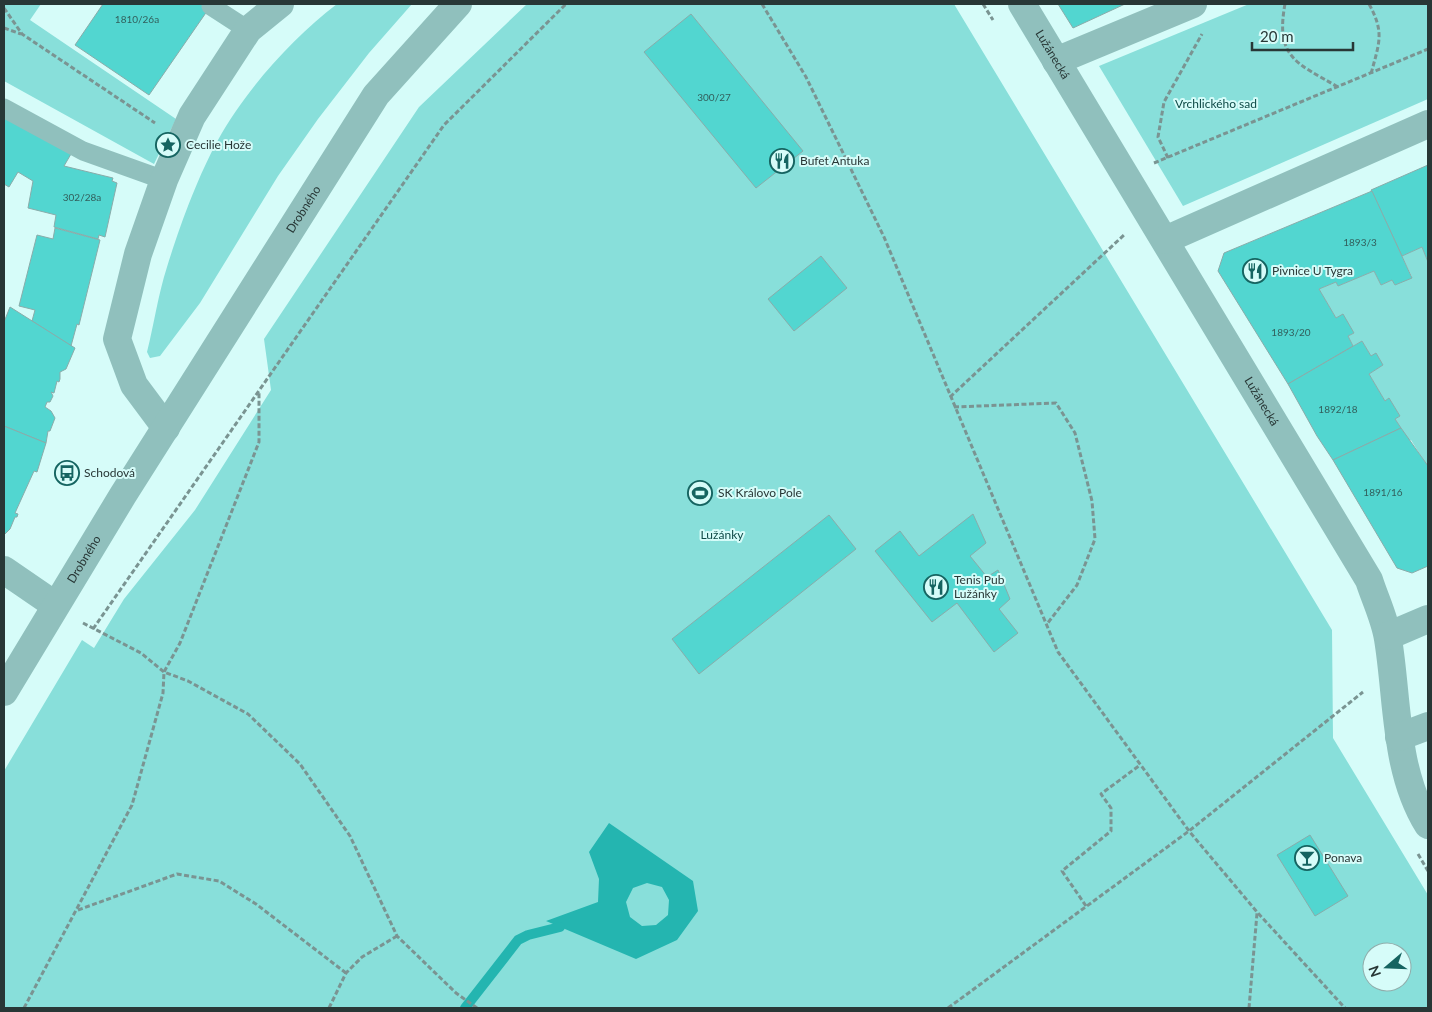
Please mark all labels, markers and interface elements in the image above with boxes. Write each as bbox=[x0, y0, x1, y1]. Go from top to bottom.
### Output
house number: 1810/26a bbox=[115, 13, 159, 25]
scale bar bbox=[1252, 20, 1353, 52]
street label: Lužánecká bbox=[1032, 27, 1073, 82]
text: 20 m bbox=[1260, 27, 1294, 45]
house number: 300/27 bbox=[697, 91, 731, 103]
park label: Vrchlického sad bbox=[1175, 96, 1257, 111]
place icon: Cecilie Hože bbox=[155, 132, 181, 158]
place label: Cecilie Hože bbox=[186, 137, 251, 152]
restaurant icon: Bufet Antuka bbox=[769, 148, 795, 174]
place label: Bufet Antuka bbox=[800, 153, 869, 168]
street label: Drobného bbox=[283, 183, 324, 236]
house number: 302/28a bbox=[63, 191, 101, 203]
house number: 1893/3 bbox=[1343, 236, 1377, 248]
restaurant icon: Pivnice U Tygra bbox=[1242, 258, 1268, 284]
place label: Pivnice U Tygra bbox=[1272, 263, 1353, 278]
house number: 1893/20 bbox=[1271, 326, 1311, 338]
street label: Lužánecká bbox=[1241, 374, 1282, 429]
house number: 1892/18 bbox=[1318, 403, 1358, 415]
bus stop icon: Schodová bbox=[54, 460, 80, 486]
place label: Schodová bbox=[84, 465, 135, 480]
sports icon: SK Královo Pole bbox=[687, 480, 713, 506]
place label: SK Královo Pole bbox=[718, 485, 802, 500]
house number: 1891/16 bbox=[1363, 486, 1403, 498]
park label: Lužánky bbox=[701, 527, 744, 542]
street label: Drobného bbox=[64, 532, 104, 586]
place label: Tenis Pub Lužánky bbox=[954, 572, 1005, 601]
restaurant icon: Tenis Pub Lužánky bbox=[923, 574, 949, 600]
bar icon: Ponava bbox=[1294, 845, 1320, 871]
place label: Ponava bbox=[1324, 850, 1362, 865]
north arrow bbox=[1362, 942, 1412, 992]
text: N bbox=[1364, 964, 1384, 979]

